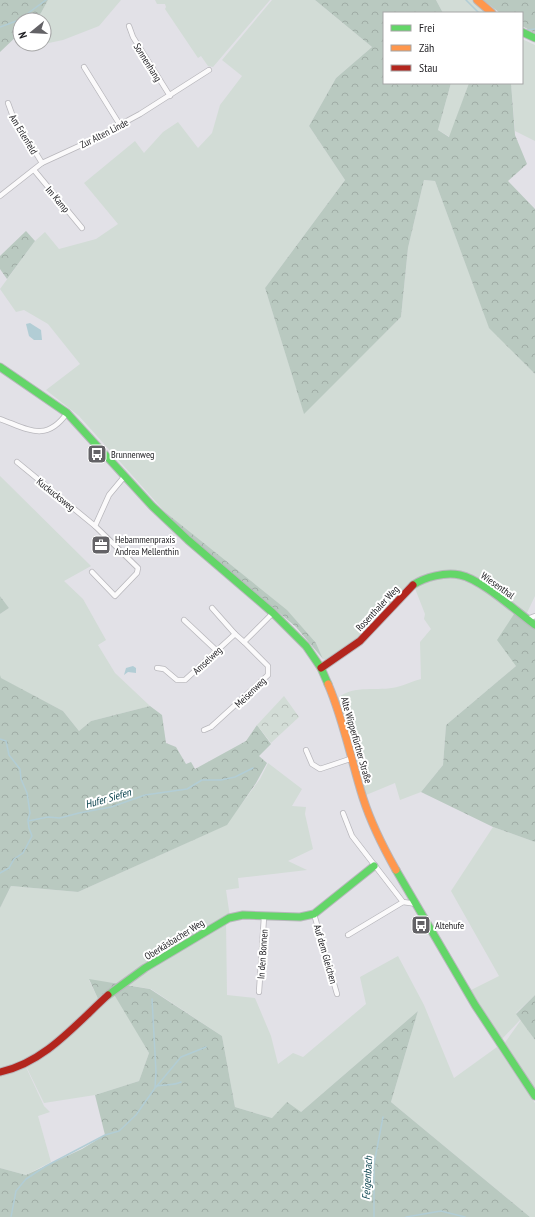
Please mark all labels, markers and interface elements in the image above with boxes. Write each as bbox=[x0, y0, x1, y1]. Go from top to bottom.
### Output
north arrow bbox=[12, 12, 52, 52]
legend bbox=[383, 12, 523, 84]
text: Frei bbox=[419, 20, 435, 35]
text: N bbox=[15, 30, 30, 40]
text: Zäh bbox=[419, 40, 434, 55]
street label: Sonnenhang bbox=[131, 41, 164, 84]
text: Stau bbox=[419, 60, 437, 75]
street label: Am Erlenfeld bbox=[7, 112, 41, 157]
street label: Zur Alten Linde bbox=[78, 116, 131, 151]
street label: Im Kamp bbox=[43, 183, 72, 215]
bus stop icon: Brunnenweg bbox=[86, 443, 108, 465]
place label: Brunnenweg bbox=[111, 448, 154, 461]
street label: Kuckucksweg bbox=[34, 475, 78, 514]
place label: Hebammenpraxis Andrea Mellenthin bbox=[115, 533, 179, 558]
office icon: Hebammenpraxis Andrea Mellenthin bbox=[90, 534, 112, 556]
street label: Wiesenthal bbox=[478, 569, 518, 602]
street label: Rosenthaler Weg bbox=[353, 583, 402, 634]
street label: Amselweg bbox=[190, 644, 225, 677]
street label: Meisenweg bbox=[232, 674, 269, 710]
street label: Alte Wipperfürther Straße bbox=[338, 696, 375, 785]
water label: Hufer Siefen bbox=[83, 784, 134, 811]
bus stop icon: Altehufe bbox=[410, 914, 432, 936]
street label: Oberkäsbacher Weg bbox=[142, 916, 206, 963]
place label: Altehufe bbox=[435, 919, 464, 932]
street label: Auf dem Gleichen bbox=[311, 923, 340, 985]
street label: In den Bonnen bbox=[254, 929, 271, 979]
water label: Feigenbach bbox=[359, 1155, 375, 1200]

